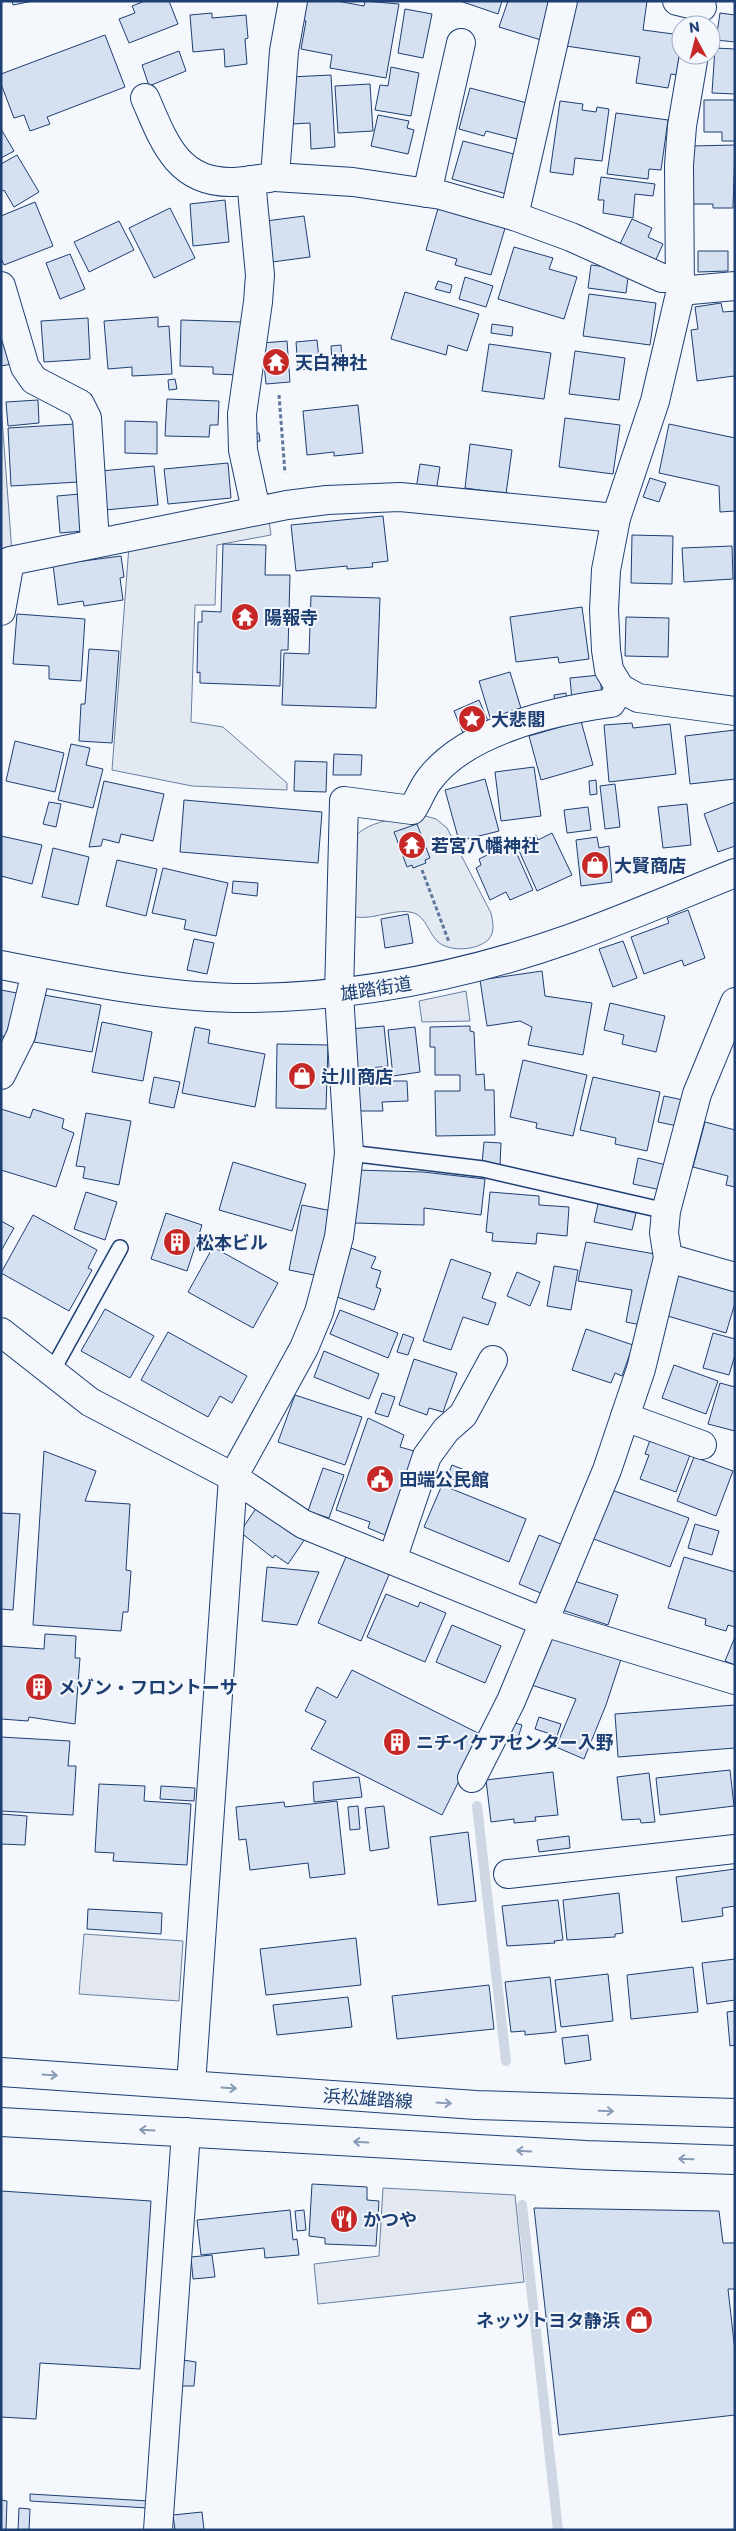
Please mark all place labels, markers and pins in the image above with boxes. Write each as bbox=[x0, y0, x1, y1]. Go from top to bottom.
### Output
temple icon: 天白神社 bbox=[261, 347, 291, 377]
place label: 天白神社 bbox=[295, 351, 367, 373]
temple icon: 陽報寺 bbox=[230, 602, 260, 632]
place label: 陽報寺 bbox=[264, 606, 318, 628]
place icon: 大悲閣 bbox=[457, 704, 487, 734]
place label: 大悲閣 bbox=[491, 708, 545, 730]
temple icon: 若宮八幡神社 bbox=[397, 830, 427, 860]
place label: 若宮八幡神社 bbox=[431, 834, 539, 856]
shop icon: 大賢商店 bbox=[580, 850, 610, 880]
place label: 大賢商店 bbox=[614, 854, 686, 876]
shop icon: 辻川商店 bbox=[287, 1061, 317, 1091]
place label: 辻川商店 bbox=[321, 1065, 393, 1087]
building icon: 松本ビル bbox=[162, 1227, 192, 1257]
place label: 松本ビル bbox=[196, 1231, 268, 1253]
public building icon: 田端公民館 bbox=[365, 1464, 395, 1494]
place label: 田端公民館 bbox=[399, 1468, 489, 1490]
building icon: メゾン・フロントーサ bbox=[24, 1672, 54, 1702]
place label: メゾン・フロントーサ bbox=[58, 1676, 238, 1698]
building icon: ニチイケアセンター入野 bbox=[382, 1727, 412, 1757]
place label: ニチイケアセンター入野 bbox=[416, 1731, 614, 1753]
restaurant icon: かつや bbox=[329, 2204, 359, 2234]
place label: かつや bbox=[363, 2208, 417, 2230]
shop icon: ネッツトヨタ静浜 bbox=[624, 2305, 654, 2335]
place label: ネッツトヨタ静浜 bbox=[476, 2309, 620, 2331]

